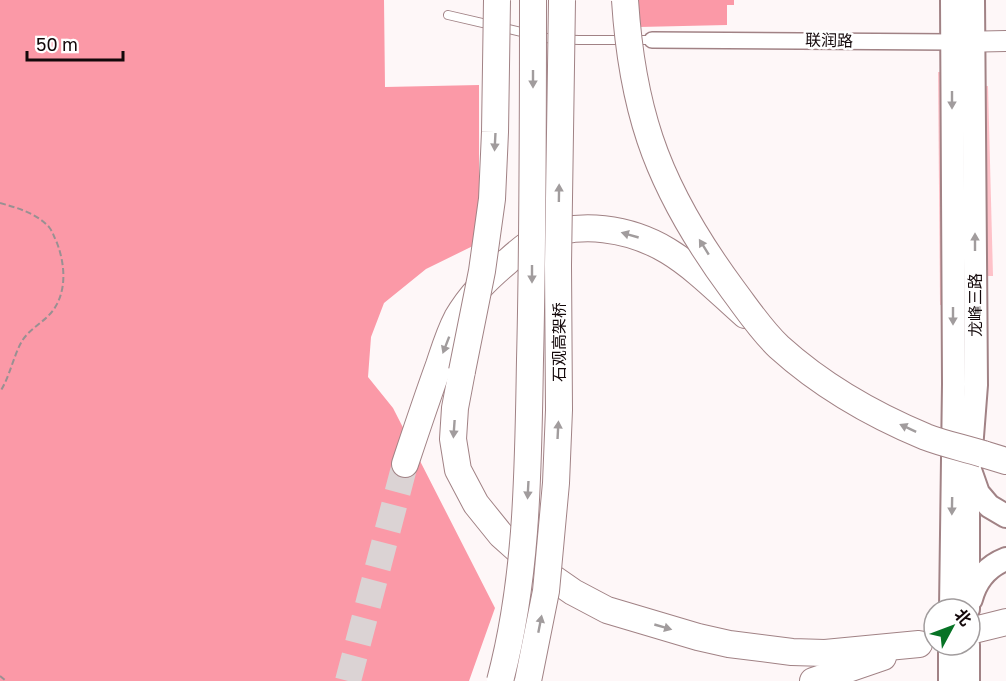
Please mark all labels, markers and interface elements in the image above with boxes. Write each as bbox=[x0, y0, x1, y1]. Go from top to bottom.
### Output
scale bar bbox=[27, 24, 123, 62]
street label: 联润路 bbox=[805, 30, 853, 50]
text: 50 m bbox=[36, 33, 78, 55]
one-way arrow bbox=[528, 70, 538, 89]
one-way arrow bbox=[947, 91, 957, 110]
one-way arrow bbox=[490, 133, 499, 152]
one-way arrow bbox=[554, 183, 564, 202]
one-way arrow bbox=[621, 230, 639, 239]
one-way arrow bbox=[970, 233, 980, 252]
one-way arrow bbox=[698, 239, 709, 255]
one-way arrow bbox=[527, 265, 537, 284]
street label: 龙峰三路 bbox=[965, 273, 985, 337]
street label: 石观高架桥 bbox=[549, 302, 569, 382]
one-way arrow bbox=[948, 307, 958, 326]
one-way arrow bbox=[441, 337, 451, 355]
one-way arrow bbox=[449, 419, 459, 438]
one-way arrow bbox=[554, 420, 563, 439]
one-way arrow bbox=[899, 424, 916, 433]
one-way arrow bbox=[523, 481, 532, 500]
one-way arrow bbox=[947, 496, 957, 515]
north arrow bbox=[922, 597, 982, 657]
text: 北 bbox=[951, 605, 976, 630]
one-way arrow bbox=[536, 614, 545, 633]
one-way arrow bbox=[654, 623, 672, 632]

